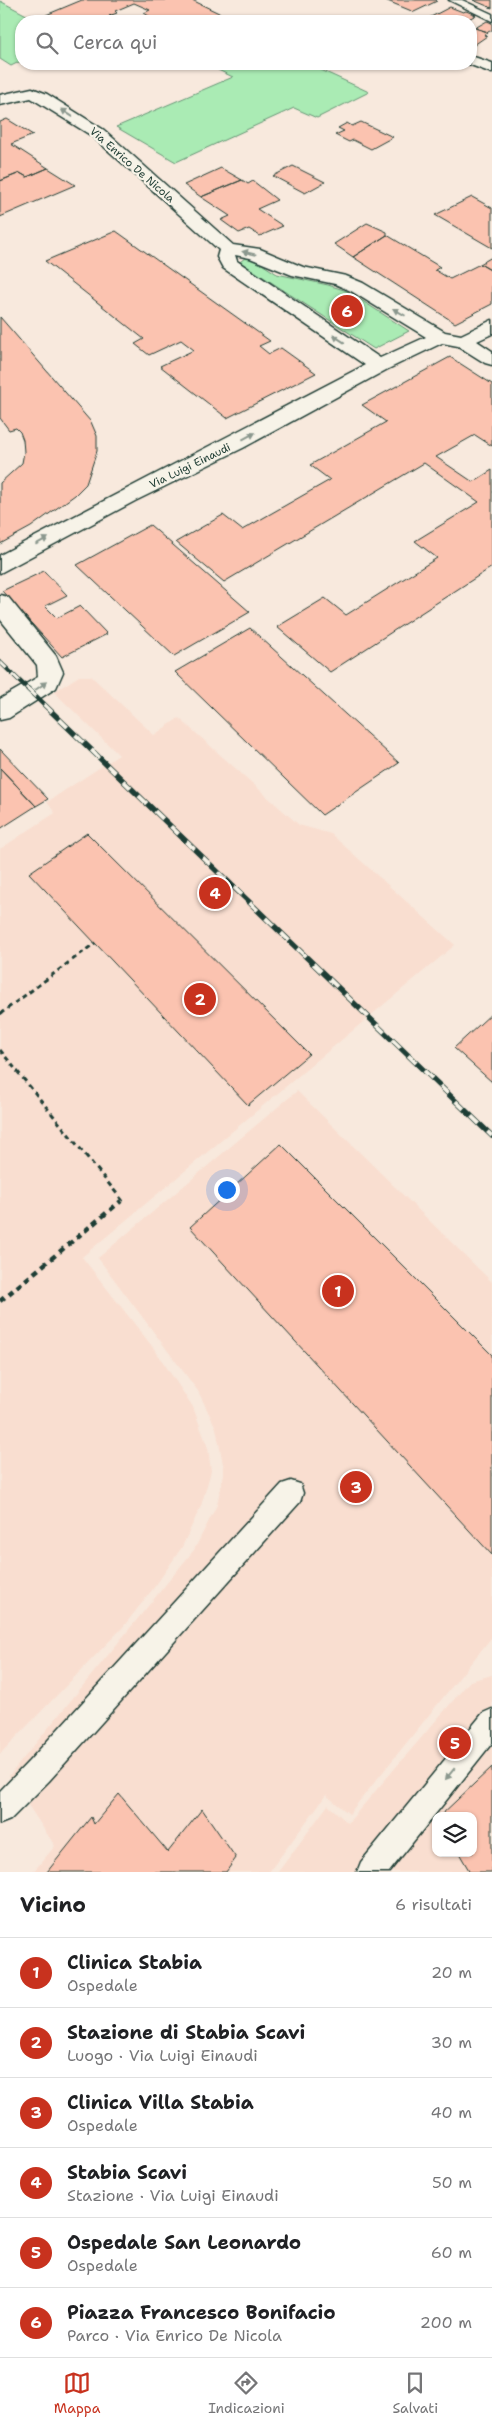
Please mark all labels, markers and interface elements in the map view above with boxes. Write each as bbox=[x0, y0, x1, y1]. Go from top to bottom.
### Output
search box bbox=[15, 15, 477, 70]
icon: search bbox=[33, 29, 61, 57]
text: Cerca qui bbox=[73, 30, 157, 55]
one-way arrow bbox=[60, 108, 74, 118]
street label: Via Enrico De Nicola bbox=[86, 124, 178, 206]
one-way arrow bbox=[241, 249, 256, 257]
pin: 6 bbox=[331, 292, 363, 330]
one-way arrow bbox=[392, 307, 405, 316]
one-way arrow bbox=[332, 334, 346, 344]
one-way arrow bbox=[242, 432, 257, 440]
street label: Via Luigi Einaudi bbox=[147, 440, 233, 492]
one-way arrow bbox=[35, 536, 49, 545]
one-way arrow bbox=[34, 681, 48, 690]
pin: 4 bbox=[199, 874, 231, 912]
pin: 2 bbox=[184, 980, 216, 1018]
your location bbox=[214, 1177, 240, 1203]
pin: 1 bbox=[322, 1272, 354, 1310]
pin: 3 bbox=[340, 1468, 372, 1506]
pin: 5 bbox=[439, 1724, 471, 1762]
one-way arrow bbox=[445, 1767, 456, 1780]
map controls bbox=[432, 1812, 477, 1857]
button: layers bbox=[432, 1812, 477, 1857]
text: Vicino bbox=[20, 1891, 86, 1919]
text: 6 risultati bbox=[395, 1894, 472, 1915]
text: Clinica Stabia bbox=[67, 1950, 202, 1975]
text: 1 bbox=[32, 1962, 40, 1983]
text: 20 m bbox=[431, 1962, 472, 1983]
text: Ospedale bbox=[67, 1975, 138, 1996]
text: Stazione di Stabia Scavi bbox=[67, 2020, 305, 2045]
text: 2 bbox=[30, 2032, 42, 2053]
text: 30 m bbox=[431, 2032, 472, 2053]
text: Luogo · Via Luigi Einaudi bbox=[67, 2045, 258, 2066]
text: Clinica Villa Stabia bbox=[67, 2090, 254, 2115]
text: 3 bbox=[30, 2102, 42, 2123]
text: 40 m bbox=[430, 2102, 472, 2123]
text: Ospedale bbox=[67, 2115, 138, 2136]
text: Stabia Scavi bbox=[67, 2160, 187, 2185]
text: 4 bbox=[30, 2172, 42, 2193]
text: 50 m bbox=[432, 2172, 472, 2193]
text: Stazione · Via Luigi Einaudi bbox=[67, 2185, 279, 2206]
text: Ospedale San Leonardo bbox=[67, 2230, 301, 2255]
text: 5 bbox=[31, 2242, 41, 2263]
text: 60 m bbox=[431, 2242, 472, 2263]
text: Ospedale bbox=[67, 2255, 138, 2276]
text: Piazza Francesco Bonifacio bbox=[67, 2300, 336, 2325]
text: 6 bbox=[30, 2312, 42, 2333]
text: 200 m bbox=[420, 2312, 472, 2333]
text: Parco · Via Enrico De Nicola bbox=[67, 2325, 282, 2346]
tab: Mappa bbox=[54, 2369, 100, 2417]
tab: Indicazioni bbox=[208, 2369, 285, 2417]
tab: Salvati bbox=[392, 2369, 438, 2417]

